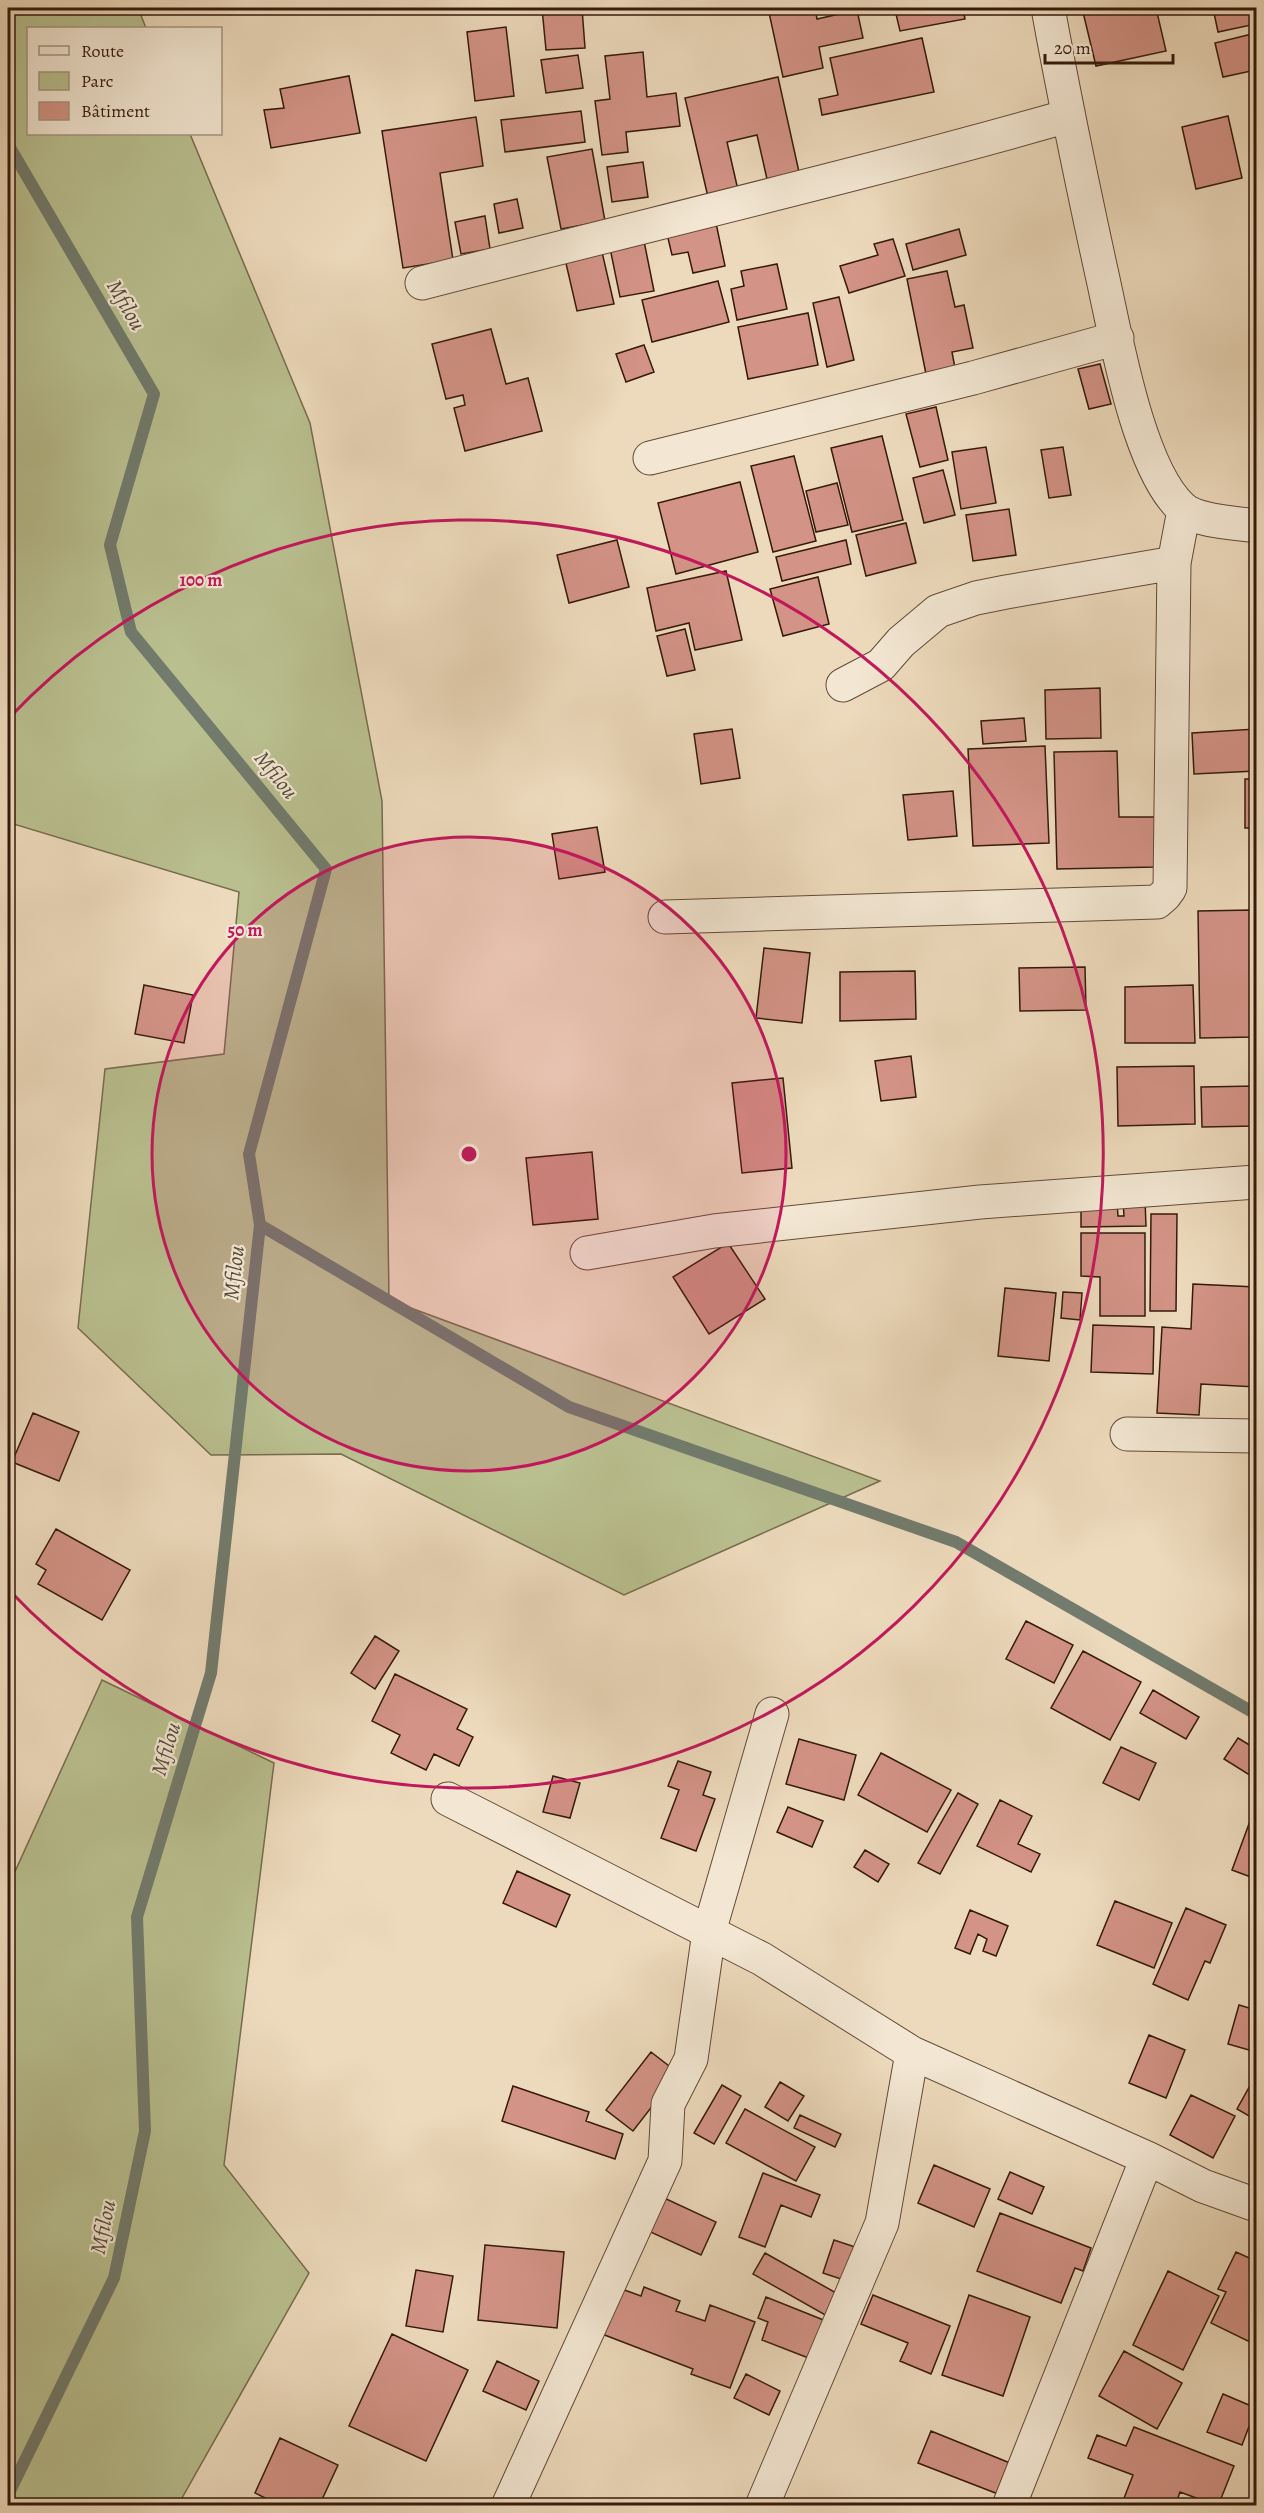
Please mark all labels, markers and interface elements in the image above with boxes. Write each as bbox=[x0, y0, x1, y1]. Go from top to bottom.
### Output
legend bbox=[27, 27, 222, 135]
scale bar bbox=[1045, 27, 1172, 65]
text: 20 m bbox=[1054, 36, 1091, 60]
text: Route bbox=[81, 39, 124, 63]
text: Parc bbox=[81, 69, 113, 93]
text: Bâtiment bbox=[81, 99, 150, 123]
water label: Mfilou bbox=[99, 274, 153, 336]
text: 100 m bbox=[180, 568, 222, 592]
water label: Mfilou bbox=[247, 744, 305, 806]
text: 50 m bbox=[228, 918, 262, 942]
centre of rings bbox=[459, 1144, 479, 1164]
water label: Mfilou bbox=[216, 1244, 252, 1302]
water label: Mfilou bbox=[144, 1718, 188, 1779]
water label: Mfilou bbox=[83, 2197, 123, 2257]

